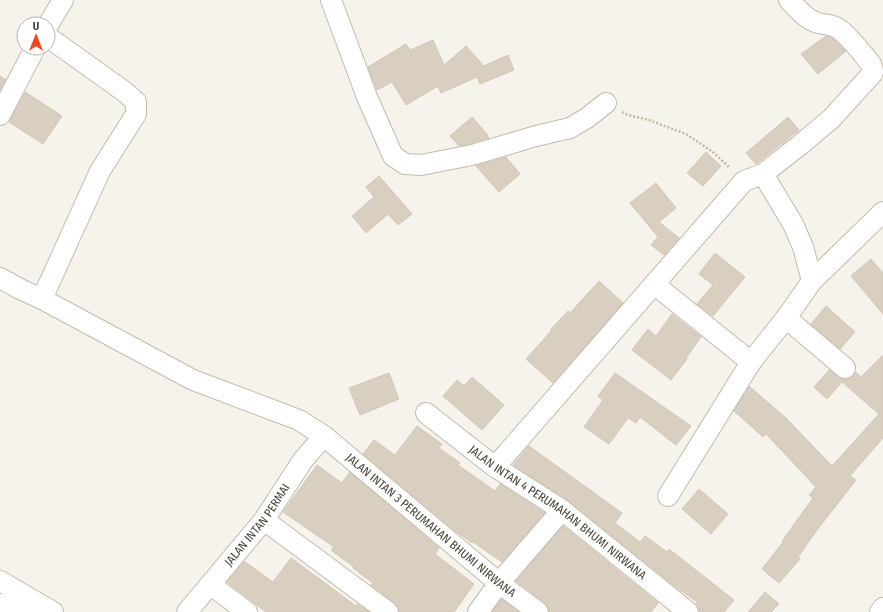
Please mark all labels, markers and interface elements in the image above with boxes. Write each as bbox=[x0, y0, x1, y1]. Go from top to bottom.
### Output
north arrow bbox=[16, 16, 56, 56]
text: U bbox=[33, 20, 39, 33]
street label: JALAN INTAN 4 PERUMAHAN BHUMI NIRWANA bbox=[466, 442, 650, 583]
street label: JALAN INTAN 3 PERUMAHAN BHUMI NIRWANA bbox=[343, 450, 519, 600]
street label: JALAN INTAN PERMAI bbox=[222, 481, 293, 569]

